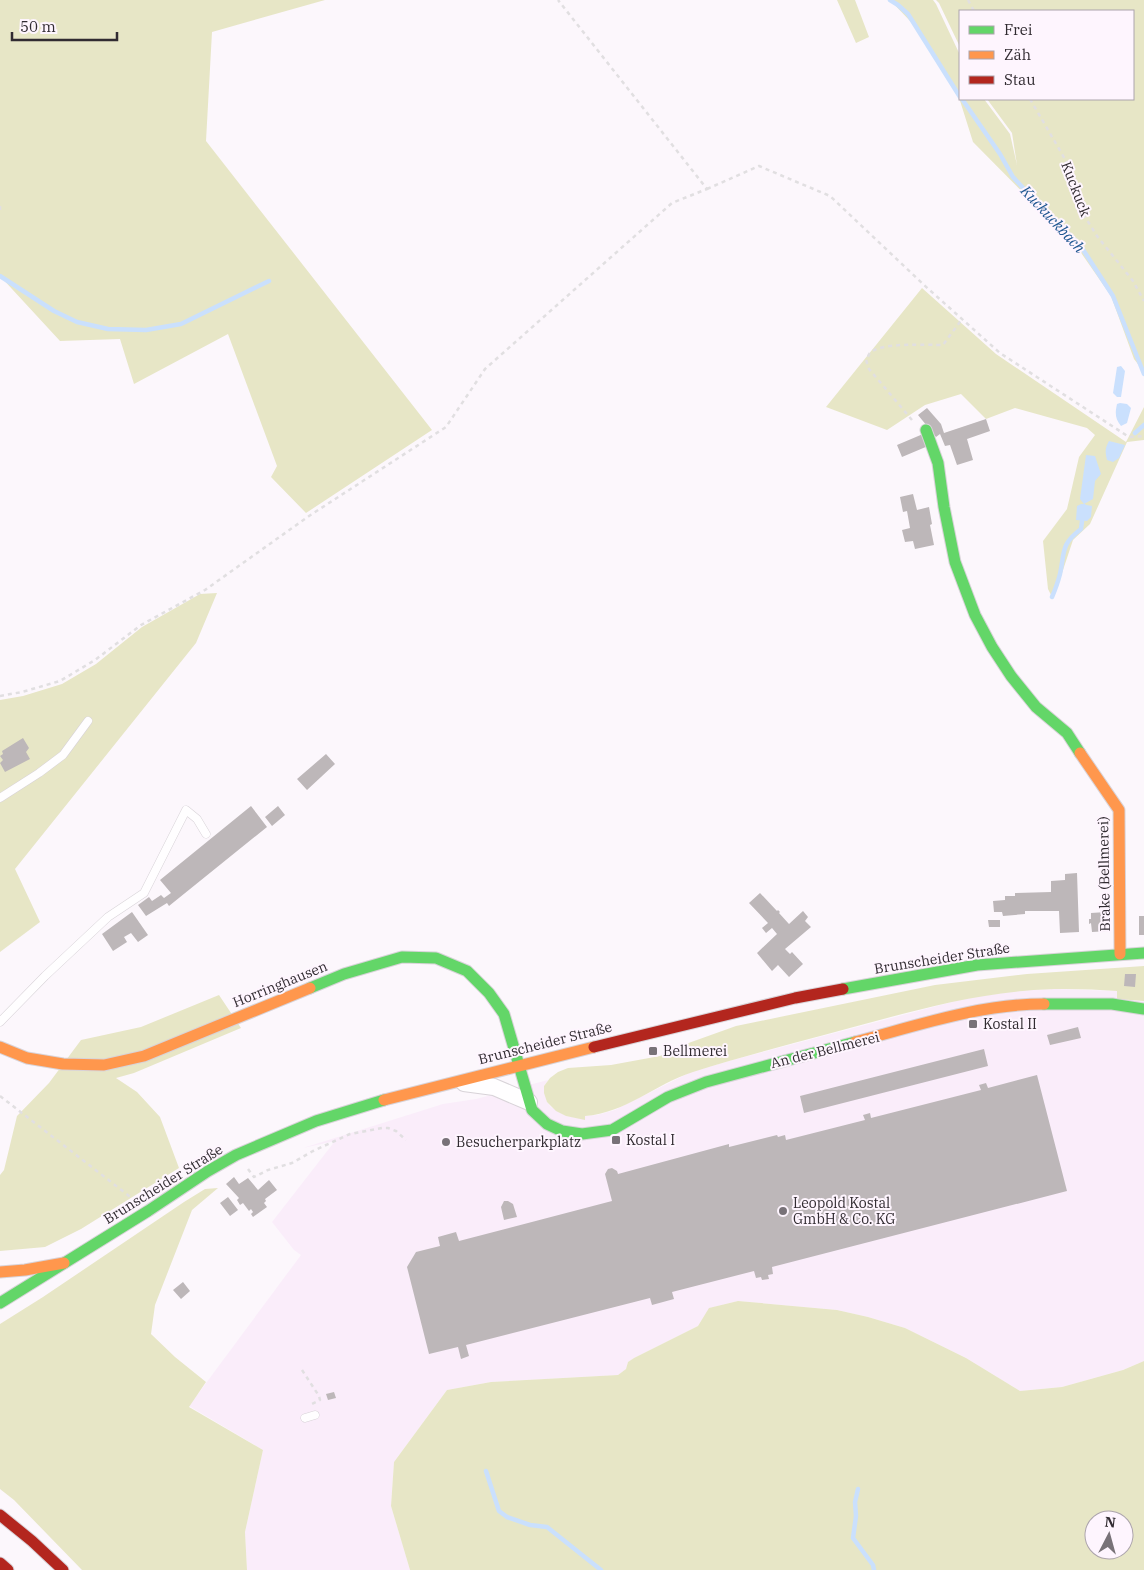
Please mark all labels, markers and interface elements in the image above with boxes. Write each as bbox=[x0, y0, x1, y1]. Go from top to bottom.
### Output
scale bar bbox=[12, 10, 118, 42]
legend bbox=[959, 10, 1134, 100]
text: 50 m bbox=[20, 17, 56, 36]
text: Frei bbox=[1004, 20, 1033, 39]
text: Zäh bbox=[1004, 45, 1031, 64]
text: Stau bbox=[1004, 70, 1036, 89]
street label: Kuckuck bbox=[1057, 159, 1095, 220]
water label: Kuckuckbach bbox=[1016, 180, 1090, 257]
street label: Brake (Bellmerei) bbox=[1094, 816, 1114, 932]
street label: Brunscheider Straße bbox=[873, 938, 1011, 978]
street label: Horringhausen bbox=[230, 957, 330, 1011]
place label: Kostal II bbox=[983, 1015, 1037, 1033]
street label: Brunscheider Straße bbox=[476, 1018, 614, 1068]
marker: Kostal II bbox=[967, 1018, 979, 1030]
street label: An der Bellmerei bbox=[769, 1028, 881, 1072]
place label: Bellmerei bbox=[663, 1042, 727, 1060]
marker: Bellmerei bbox=[647, 1045, 659, 1057]
place label: Kostal I bbox=[626, 1131, 675, 1149]
place label: Besucherparkplatz bbox=[456, 1133, 581, 1151]
marker: Kostal I bbox=[610, 1134, 622, 1146]
marker: Besucherparkplatz bbox=[440, 1136, 452, 1148]
street label: Brunscheider Straße bbox=[100, 1140, 226, 1228]
place label: Leopold Kostal GmbH & Co. KG bbox=[793, 1194, 895, 1228]
marker: Leopold Kostal GmbH & Co. KG bbox=[777, 1205, 789, 1217]
north arrow bbox=[1084, 1510, 1134, 1560]
text: N bbox=[1104, 1513, 1117, 1532]

